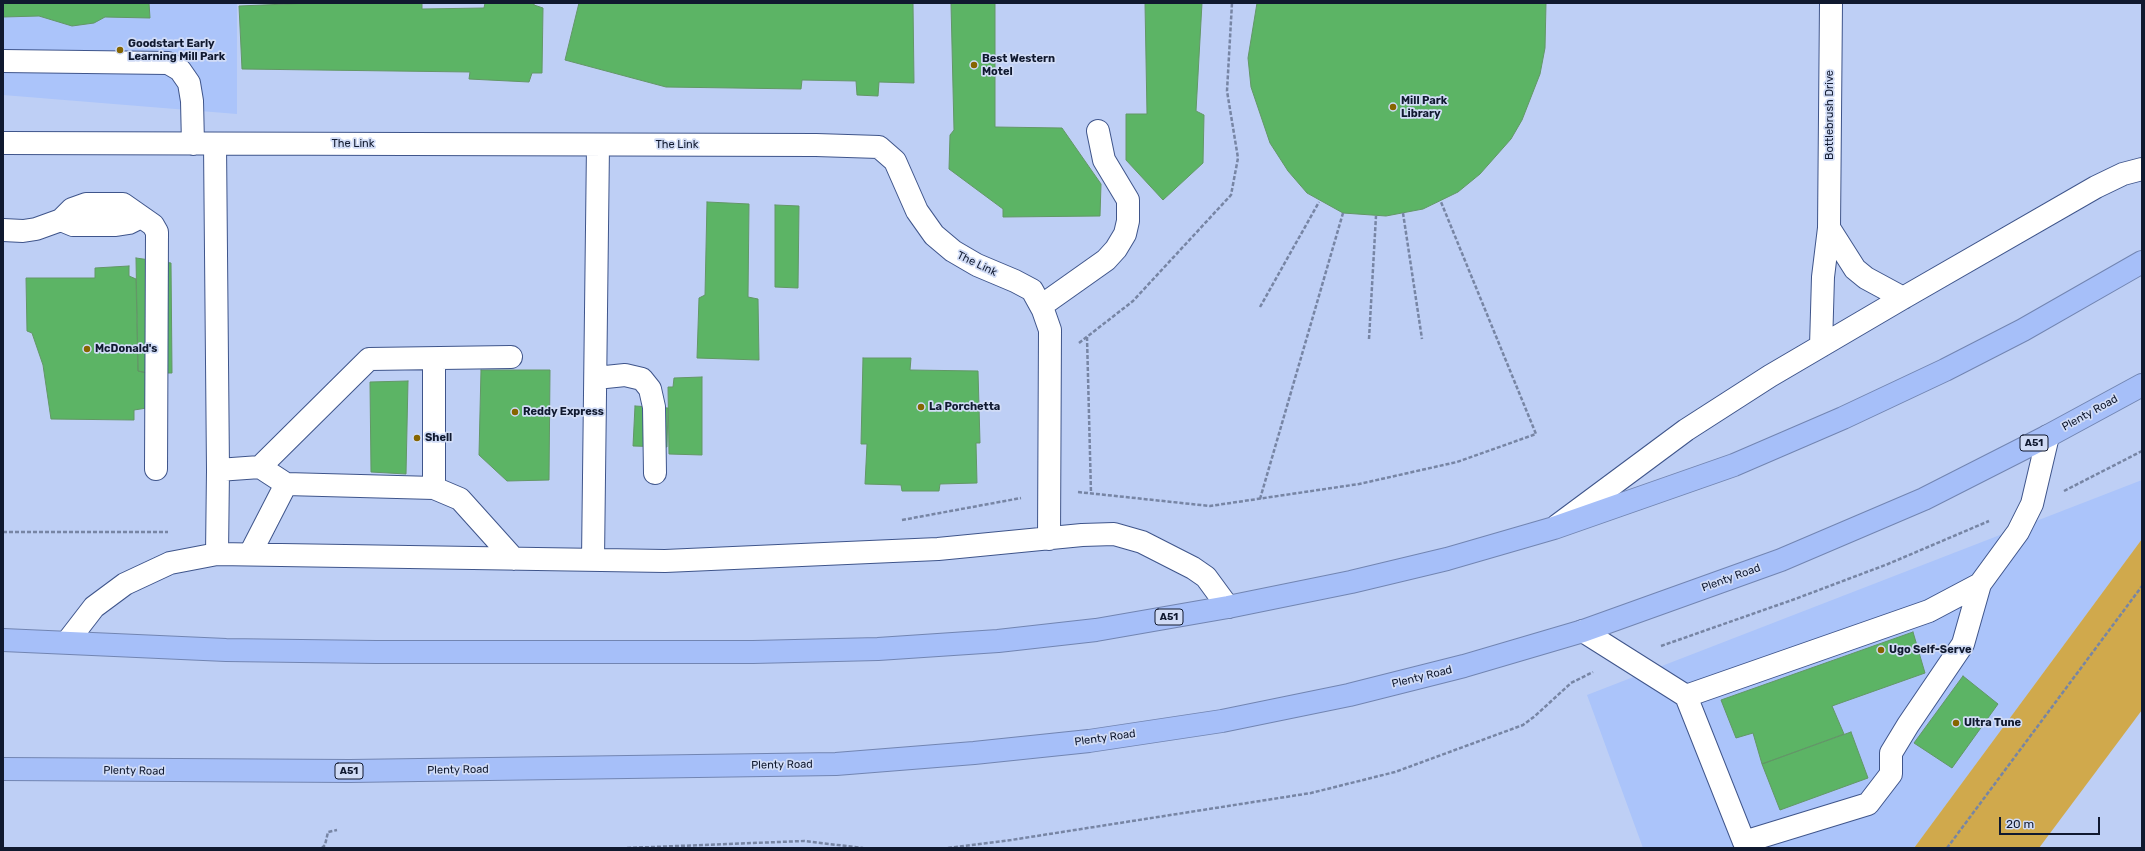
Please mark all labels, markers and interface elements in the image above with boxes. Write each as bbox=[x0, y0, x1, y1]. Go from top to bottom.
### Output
place label: Goodstart Early Learning Mill Park bbox=[128, 37, 225, 63]
marker: Goodstart Early Learning Mill Park bbox=[115, 45, 125, 55]
place label: Best Western Motel bbox=[982, 52, 1055, 78]
marker: Best Western Motel bbox=[969, 60, 979, 70]
street label: Bottlebrush Drive bbox=[1823, 70, 1837, 160]
place label: Mill Park Library bbox=[1401, 94, 1447, 120]
marker: Mill Park Library bbox=[1388, 102, 1398, 112]
street label: The Link bbox=[332, 137, 374, 151]
street label: The Link bbox=[656, 138, 698, 152]
street label: The Link bbox=[955, 249, 999, 279]
place label: McDonald's bbox=[95, 342, 157, 356]
marker: McDonald's bbox=[82, 344, 92, 354]
street label: Plenty Road bbox=[2060, 392, 2120, 434]
place label: La Porchetta bbox=[929, 400, 1000, 414]
marker: La Porchetta bbox=[916, 402, 926, 412]
place label: Reddy Express bbox=[523, 405, 604, 419]
marker: Reddy Express bbox=[510, 407, 520, 417]
place label: Shell bbox=[425, 431, 452, 445]
marker: Shell bbox=[412, 433, 422, 443]
road number: A51 bbox=[2020, 435, 2048, 451]
street label: Plenty Road bbox=[1700, 561, 1762, 595]
road number: A51 bbox=[1155, 609, 1183, 625]
place label: Ugo Self-Serve bbox=[1889, 643, 1972, 657]
marker: Ugo Self-Serve bbox=[1876, 645, 1886, 655]
street label: Plenty Road bbox=[1391, 663, 1453, 691]
place label: Ultra Tune bbox=[1964, 716, 2021, 730]
marker: Ultra Tune bbox=[1951, 718, 1961, 728]
street label: Plenty Road bbox=[1074, 727, 1136, 749]
street label: Plenty Road bbox=[751, 758, 813, 772]
road number: A51 bbox=[335, 763, 363, 779]
street label: Plenty Road bbox=[427, 763, 489, 777]
street label: Plenty Road bbox=[103, 764, 165, 778]
scale bar bbox=[2001, 809, 2102, 835]
text: 20 m bbox=[2006, 817, 2034, 831]

